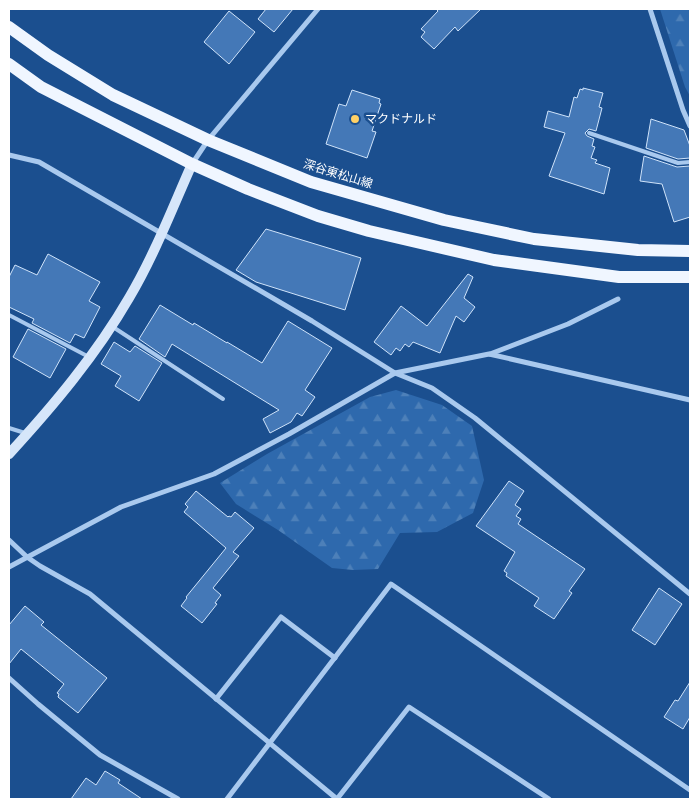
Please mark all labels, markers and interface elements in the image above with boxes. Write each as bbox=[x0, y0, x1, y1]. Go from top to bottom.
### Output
place label: マクドナルド bbox=[365, 111, 437, 126]
marker: マクドナルド bbox=[349, 113, 361, 125]
street label: 深谷東松山線 bbox=[302, 156, 375, 191]

